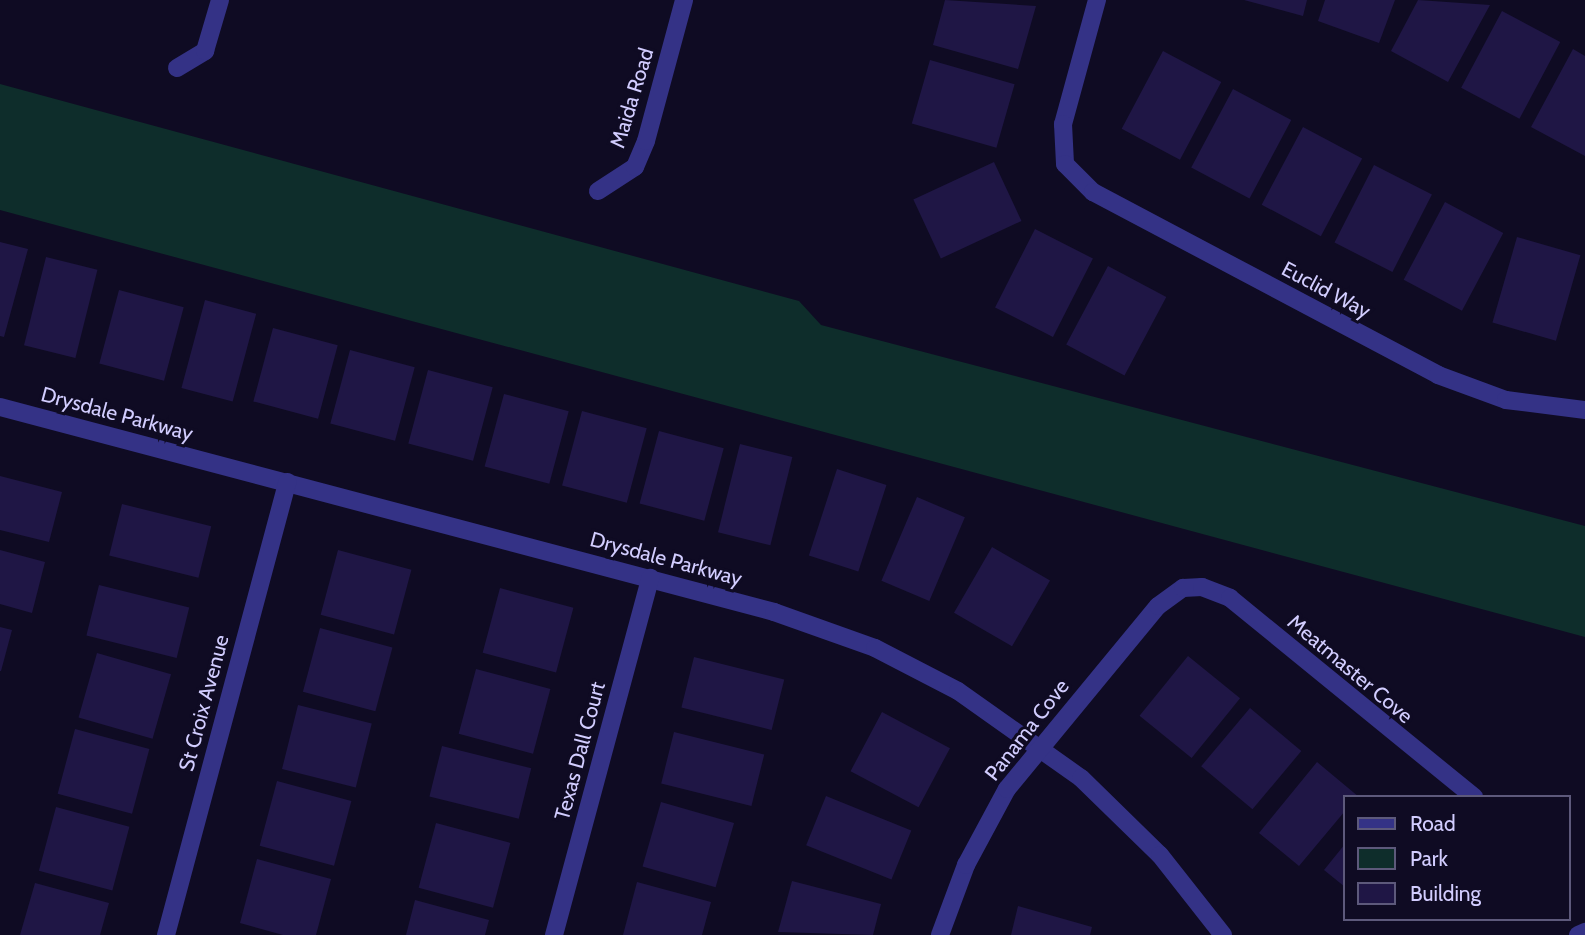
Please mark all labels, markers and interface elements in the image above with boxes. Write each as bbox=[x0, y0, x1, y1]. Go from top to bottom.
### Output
street label: Maida Road bbox=[605, 45, 659, 151]
street label: Euclid Way bbox=[1277, 256, 1375, 324]
street label: Drysdale Parkway bbox=[38, 382, 196, 446]
street label: Drysdale Parkway bbox=[587, 527, 745, 591]
street label: Meatmaster Cove bbox=[1282, 609, 1418, 729]
street label: St Croix Avenue bbox=[174, 632, 234, 774]
street label: Panama Cove bbox=[980, 674, 1074, 786]
street label: Texas Dall Court bbox=[549, 679, 611, 823]
legend bbox=[1344, 795, 1571, 921]
text: Road bbox=[1410, 811, 1456, 836]
text: Park bbox=[1410, 846, 1448, 871]
text: Building bbox=[1410, 881, 1481, 906]

